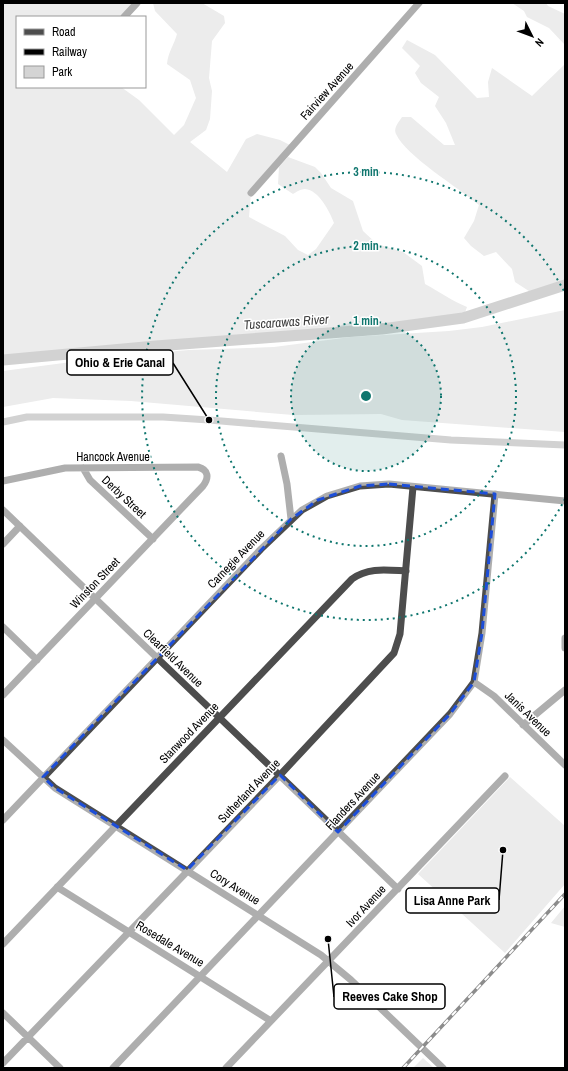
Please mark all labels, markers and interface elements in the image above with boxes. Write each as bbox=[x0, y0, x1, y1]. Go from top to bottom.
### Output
legend bbox=[16, 16, 146, 88]
north arrow bbox=[512, 16, 552, 56]
text: Road bbox=[52, 24, 76, 40]
text: N bbox=[532, 36, 547, 50]
text: Railway bbox=[52, 44, 87, 60]
street label: Fairview Avenue bbox=[297, 59, 357, 123]
text: Park bbox=[52, 64, 72, 80]
text: 3 min bbox=[353, 164, 379, 180]
text: 2 min bbox=[353, 238, 379, 254]
water label: Tuscarawas River bbox=[243, 311, 329, 333]
text: 1 min bbox=[353, 313, 379, 329]
callout: Ohio & Erie Canal bbox=[67, 350, 173, 375]
text: Ohio & Erie Canal bbox=[75, 354, 165, 371]
centre of rings bbox=[359, 389, 373, 403]
street label: Hancock Avenue bbox=[76, 449, 150, 465]
street label: Derby Street bbox=[98, 472, 150, 522]
street label: Carnegie Avenue bbox=[204, 526, 268, 592]
street label: Winston Street bbox=[67, 554, 124, 612]
street label: Clearfield Avenue bbox=[140, 625, 206, 691]
street label: Janis Avenue bbox=[501, 688, 555, 740]
street label: Stanwood Avenue bbox=[156, 699, 222, 767]
street label: Sutherland Avenue bbox=[214, 756, 284, 826]
street label: Flanders Avenue bbox=[322, 769, 384, 833]
street label: Cory Avenue bbox=[207, 865, 263, 909]
street label: Ivor Avenue bbox=[342, 882, 390, 930]
callout: Lisa Anne Park bbox=[406, 888, 499, 913]
text: Lisa Anne Park bbox=[414, 892, 490, 909]
street label: Rosedale Avenue bbox=[133, 917, 207, 971]
callout: Reeves Cake Shop bbox=[334, 984, 445, 1009]
text: Reeves Cake Shop bbox=[342, 988, 438, 1005]

